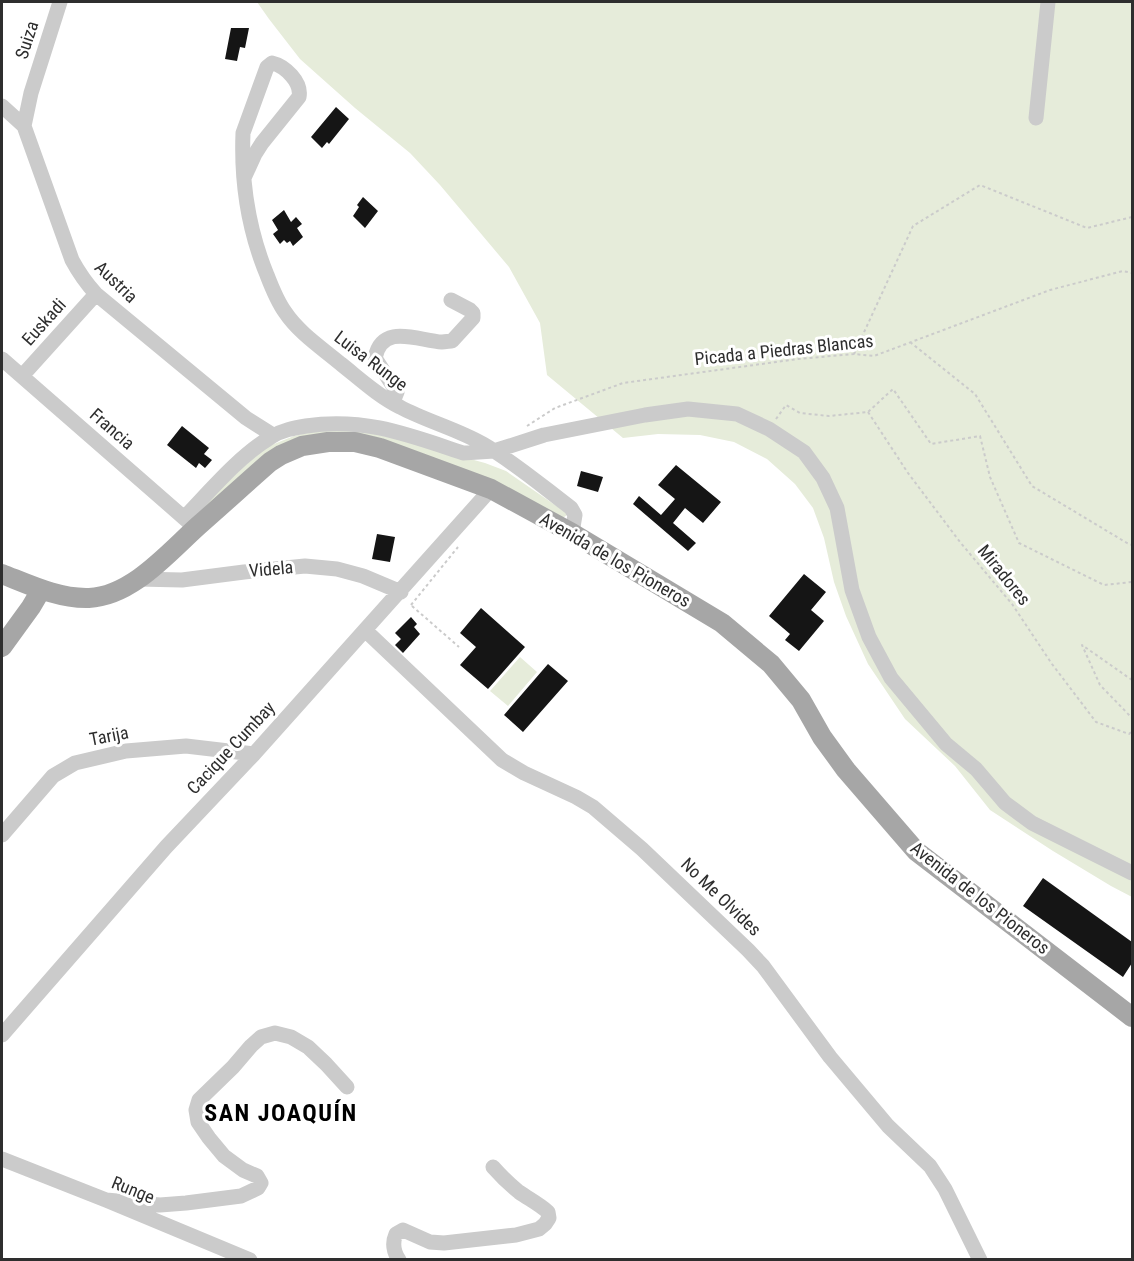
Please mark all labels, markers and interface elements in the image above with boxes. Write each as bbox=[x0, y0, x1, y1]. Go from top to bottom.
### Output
street label: Suiza bbox=[11, 18, 42, 61]
street label: Austria bbox=[91, 256, 142, 307]
street label: Euskadi bbox=[17, 294, 70, 349]
street label: Luisa Runge bbox=[331, 326, 412, 395]
street label: Picada a Piedras Blancas bbox=[694, 330, 874, 369]
street label: Francia bbox=[86, 404, 139, 454]
street label: Avenida de los Pioneros bbox=[536, 508, 694, 611]
street label: Miradores bbox=[974, 540, 1035, 609]
street label: Videla bbox=[248, 556, 294, 581]
street label: Cacique Cumbay bbox=[182, 697, 279, 798]
street label: Tarija bbox=[88, 721, 130, 750]
street label: Avenida de los Pioneros bbox=[907, 837, 1054, 958]
street label: No Me Olvides bbox=[677, 853, 766, 940]
district label: SAN JOAQUÍN bbox=[204, 1099, 358, 1127]
street label: Runge bbox=[109, 1172, 158, 1208]

